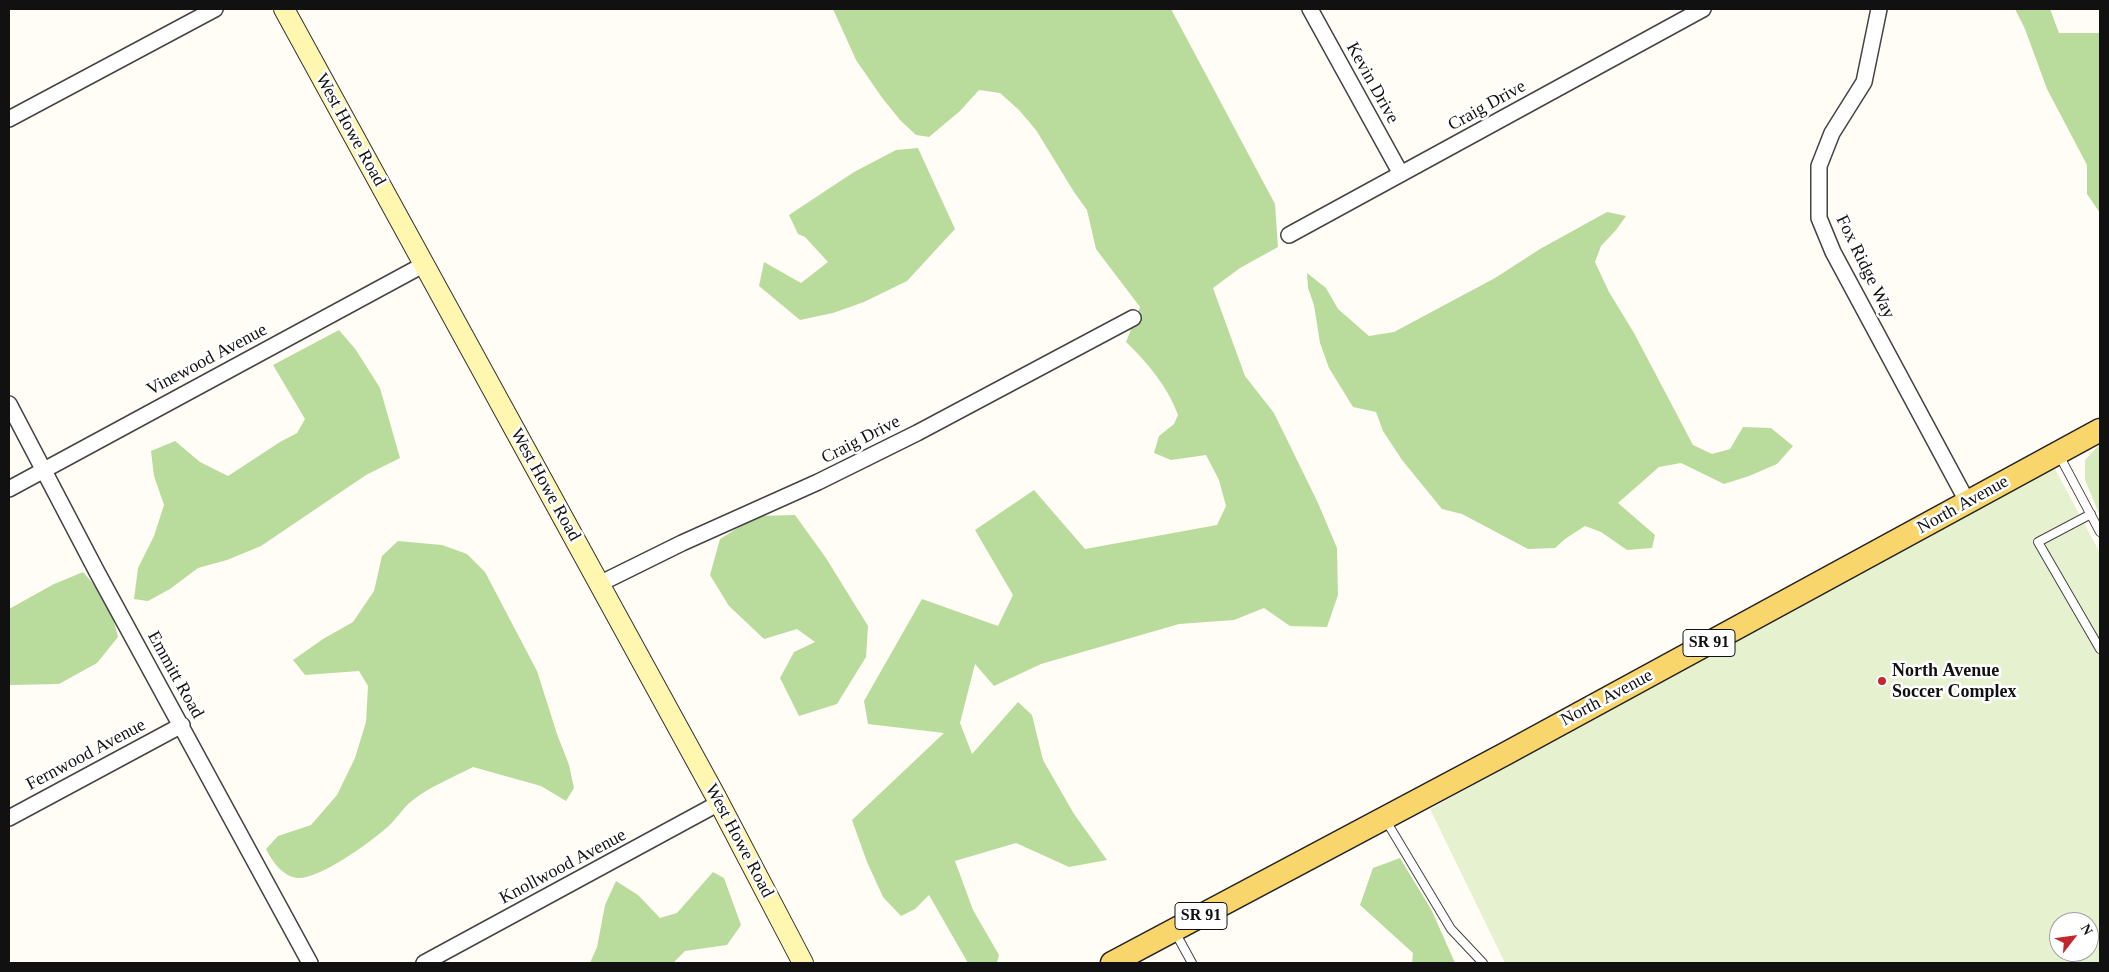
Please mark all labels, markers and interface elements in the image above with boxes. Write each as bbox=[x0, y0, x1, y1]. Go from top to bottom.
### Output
street label: Kevin Drive bbox=[1341, 39, 1403, 127]
street label: West Howe Road bbox=[310, 70, 390, 190]
street label: Craig Drive bbox=[1444, 76, 1530, 136]
street label: Fox Ridge Way bbox=[1831, 212, 1899, 322]
street label: Vinewood Avenue bbox=[143, 319, 271, 401]
street label: Craig Drive bbox=[818, 411, 904, 469]
street label: West Howe Road bbox=[505, 425, 585, 545]
street label: North Avenue bbox=[1914, 471, 2012, 539]
street label: Emmitt Road bbox=[142, 628, 208, 722]
road number: SR 91 bbox=[1683, 630, 1735, 656]
place label: North Avenue Soccer Complex bbox=[1892, 660, 2016, 702]
street label: North Avenue bbox=[1557, 665, 1657, 731]
marker: North Avenue Soccer Complex bbox=[1876, 675, 1888, 687]
street label: Fernwood Avenue bbox=[23, 714, 149, 796]
street label: West Howe Road bbox=[700, 781, 778, 901]
street label: Knollwood Avenue bbox=[496, 825, 630, 909]
road number: SR 91 bbox=[1175, 902, 1227, 929]
north arrow bbox=[2049, 912, 2099, 962]
text: N bbox=[2078, 922, 2096, 938]

